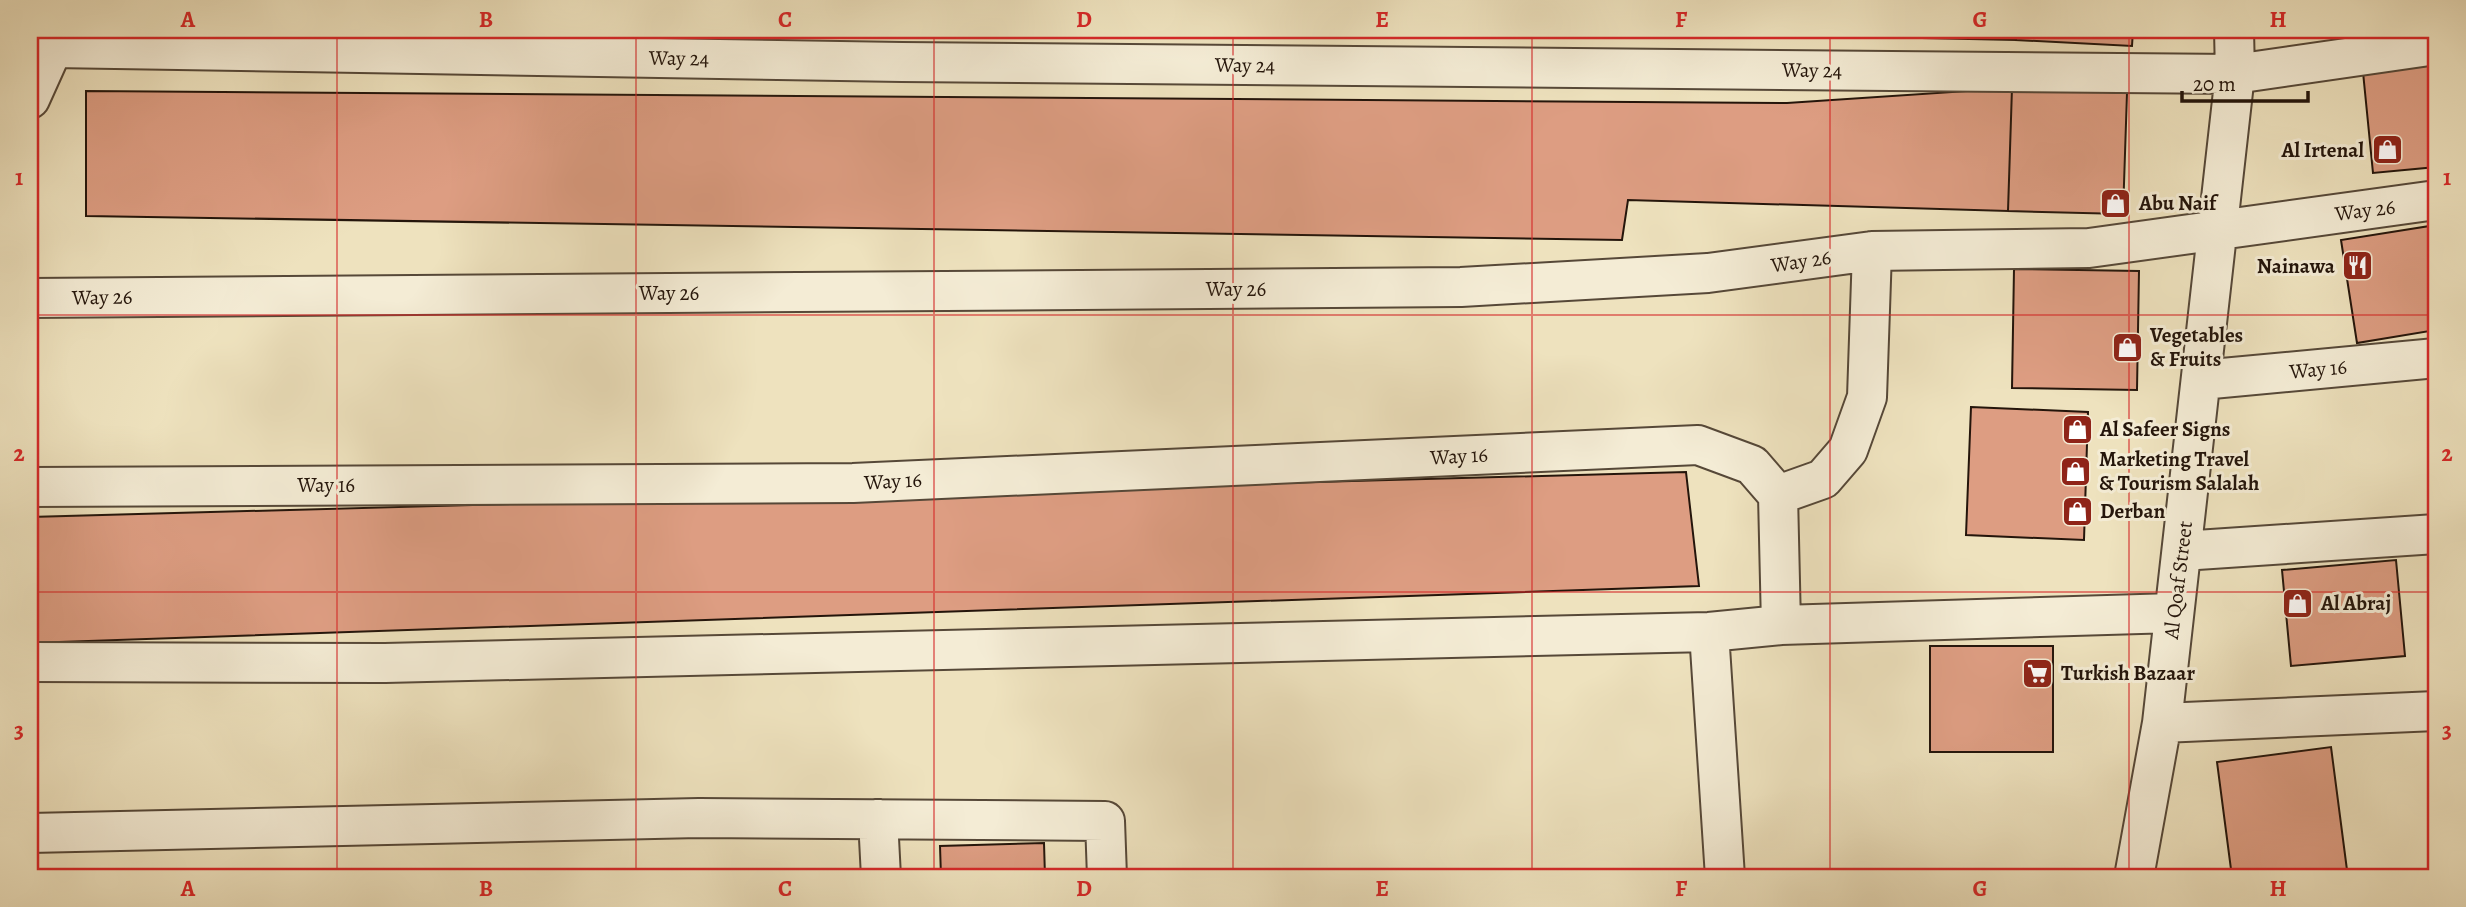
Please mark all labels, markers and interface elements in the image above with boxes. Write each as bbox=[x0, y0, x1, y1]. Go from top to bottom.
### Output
text: A bbox=[180, 4, 196, 35]
text: B bbox=[479, 4, 493, 35]
text: C bbox=[778, 4, 792, 35]
text: D bbox=[1076, 4, 1092, 35]
text: E bbox=[1375, 4, 1389, 35]
text: F bbox=[1675, 4, 1688, 35]
text: G bbox=[1972, 4, 1988, 35]
text: H bbox=[2269, 4, 2287, 35]
street label: Way 24 bbox=[648, 43, 709, 73]
street label: Way 24 bbox=[1214, 50, 1275, 80]
street label: Way 24 bbox=[1781, 55, 1842, 85]
scale bar bbox=[2182, 60, 2308, 104]
text: 20 m bbox=[2193, 70, 2236, 98]
shop icon: Al Irtenal bbox=[2370, 133, 2404, 167]
place label: Al Irtenal bbox=[2281, 136, 2364, 164]
text: 1 bbox=[15, 162, 23, 193]
text: 1 bbox=[2443, 162, 2451, 193]
shop icon: Abu Naif bbox=[2099, 186, 2133, 220]
place label: Abu Naif bbox=[2138, 189, 2219, 217]
street label: Way 26 bbox=[2332, 192, 2397, 228]
street label: Way 26 bbox=[1768, 243, 1833, 279]
restaurant icon: Nainawa bbox=[2341, 249, 2375, 283]
place label: Nainawa bbox=[2257, 252, 2336, 280]
street label: Way 26 bbox=[1205, 275, 1267, 303]
street label: Way 26 bbox=[638, 279, 700, 307]
street label: Way 26 bbox=[71, 282, 133, 312]
place label: Vegetables & Fruits bbox=[2149, 321, 2243, 373]
shop icon: Vegetables & Fruits bbox=[2110, 330, 2144, 364]
street label: Way 16 bbox=[2287, 353, 2348, 386]
shop icon: Al Safeer Signs bbox=[2060, 412, 2094, 446]
place label: Al Safeer Signs bbox=[2099, 415, 2230, 443]
text: 2 bbox=[13, 438, 25, 469]
text: 2 bbox=[2441, 438, 2453, 469]
street label: Way 16 bbox=[1428, 440, 1489, 472]
place label: Marketing Travel & Tourism Salalah bbox=[2099, 445, 2259, 497]
shop icon: Marketing Travel & Tourism Salalah bbox=[2059, 454, 2093, 488]
street label: Way 16 bbox=[862, 465, 923, 497]
street label: Way 16 bbox=[296, 471, 355, 499]
shop icon: Derban bbox=[2060, 494, 2094, 528]
place label: Derban bbox=[2100, 497, 2166, 525]
street label: Al Qoaf Street bbox=[2157, 519, 2199, 642]
shop icon: Al Abraj bbox=[2281, 586, 2315, 620]
place label: Al Abraj bbox=[2320, 589, 2391, 617]
supermarket icon: Turkish Bazaar bbox=[2021, 656, 2055, 690]
place label: Turkish Bazaar bbox=[2061, 659, 2195, 687]
text: 3 bbox=[14, 715, 24, 746]
text: 3 bbox=[2442, 715, 2452, 746]
text: A bbox=[180, 873, 196, 904]
text: B bbox=[479, 873, 493, 904]
text: C bbox=[778, 873, 792, 904]
text: D bbox=[1076, 873, 1092, 904]
text: E bbox=[1375, 873, 1389, 904]
text: F bbox=[1675, 873, 1688, 904]
text: G bbox=[1972, 873, 1988, 904]
text: H bbox=[2269, 873, 2287, 904]

